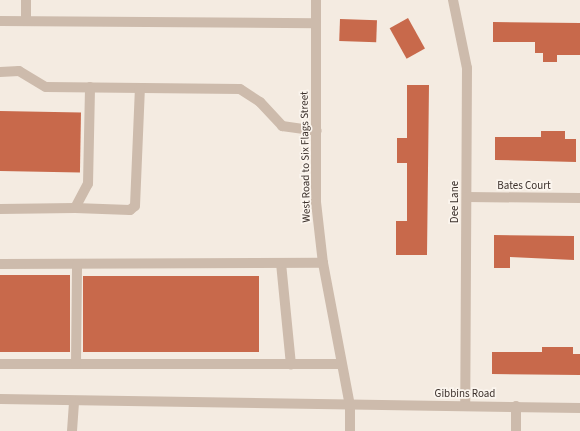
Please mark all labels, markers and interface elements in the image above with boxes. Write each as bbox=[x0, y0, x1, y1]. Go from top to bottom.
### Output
street label: West Road to Six Flags Street bbox=[298, 91, 314, 223]
street label: Bates Court bbox=[497, 179, 551, 193]
street label: Dee Lane bbox=[448, 181, 462, 223]
street label: Gibbins Road bbox=[435, 387, 495, 401]

